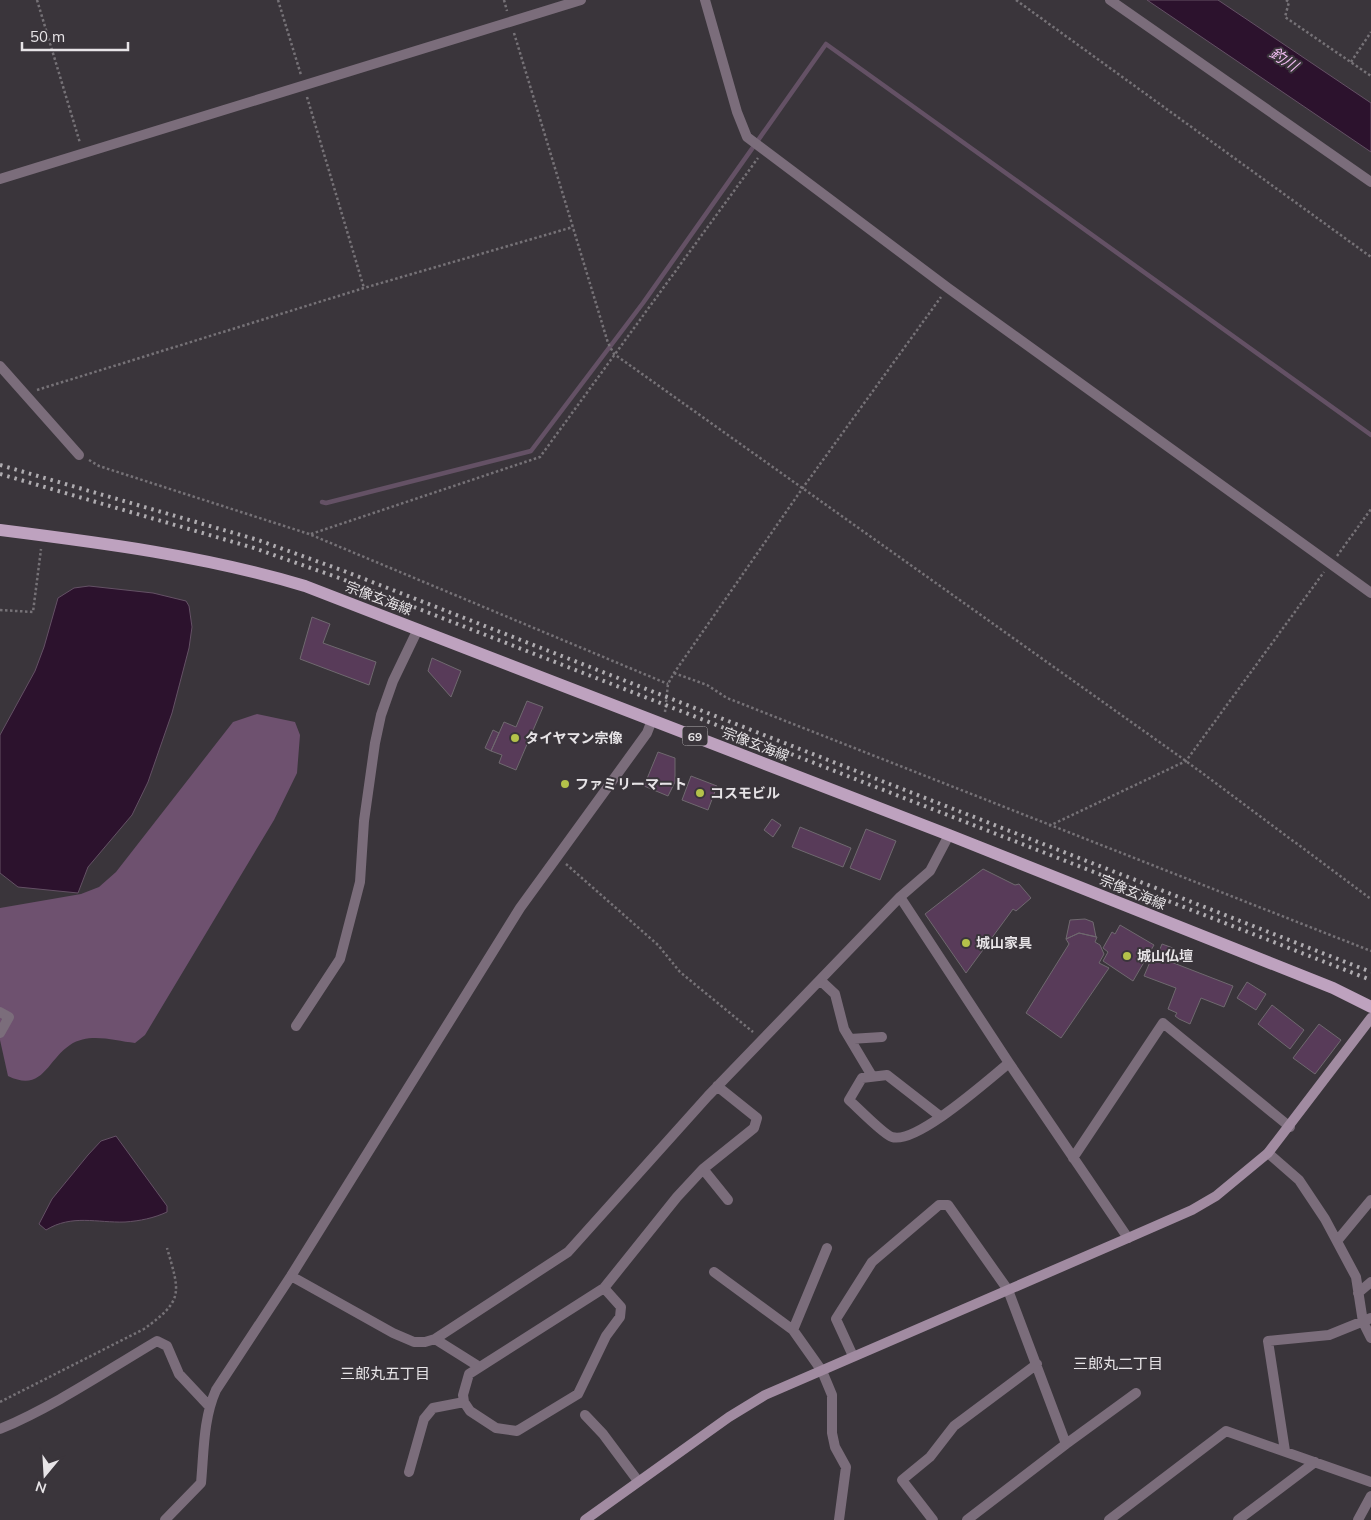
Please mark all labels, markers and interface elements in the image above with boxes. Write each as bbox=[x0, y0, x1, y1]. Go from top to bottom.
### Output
scale bar bbox=[22, 20, 129, 52]
text: 50 m bbox=[30, 27, 65, 46]
water label: 釣川 bbox=[1266, 43, 1303, 76]
street label: 宗像玄海線 bbox=[343, 577, 415, 619]
street label: 宗像玄海線 bbox=[720, 723, 792, 765]
road number: 69 bbox=[682, 726, 708, 746]
place label: タイヤマン宗像 bbox=[525, 729, 623, 747]
marker: タイヤマン宗像 bbox=[509, 732, 521, 744]
place label: ファミリーマート bbox=[575, 775, 687, 793]
marker: ファミリーマート bbox=[559, 778, 571, 790]
place label: コスモビル bbox=[710, 784, 780, 802]
marker: コスモビル bbox=[694, 787, 706, 799]
street label: 宗像玄海線 bbox=[1097, 871, 1169, 913]
place label: 城山家具 bbox=[976, 934, 1032, 952]
marker: 城山家具 bbox=[960, 937, 972, 949]
place label: 城山仏壇 bbox=[1137, 947, 1193, 965]
marker: 城山仏壇 bbox=[1121, 950, 1133, 962]
district label: 三郎丸二丁目 bbox=[1073, 1354, 1163, 1373]
district label: 三郎丸五丁目 bbox=[340, 1364, 430, 1383]
north arrow bbox=[20, 1450, 70, 1500]
text: N bbox=[33, 1477, 49, 1498]

